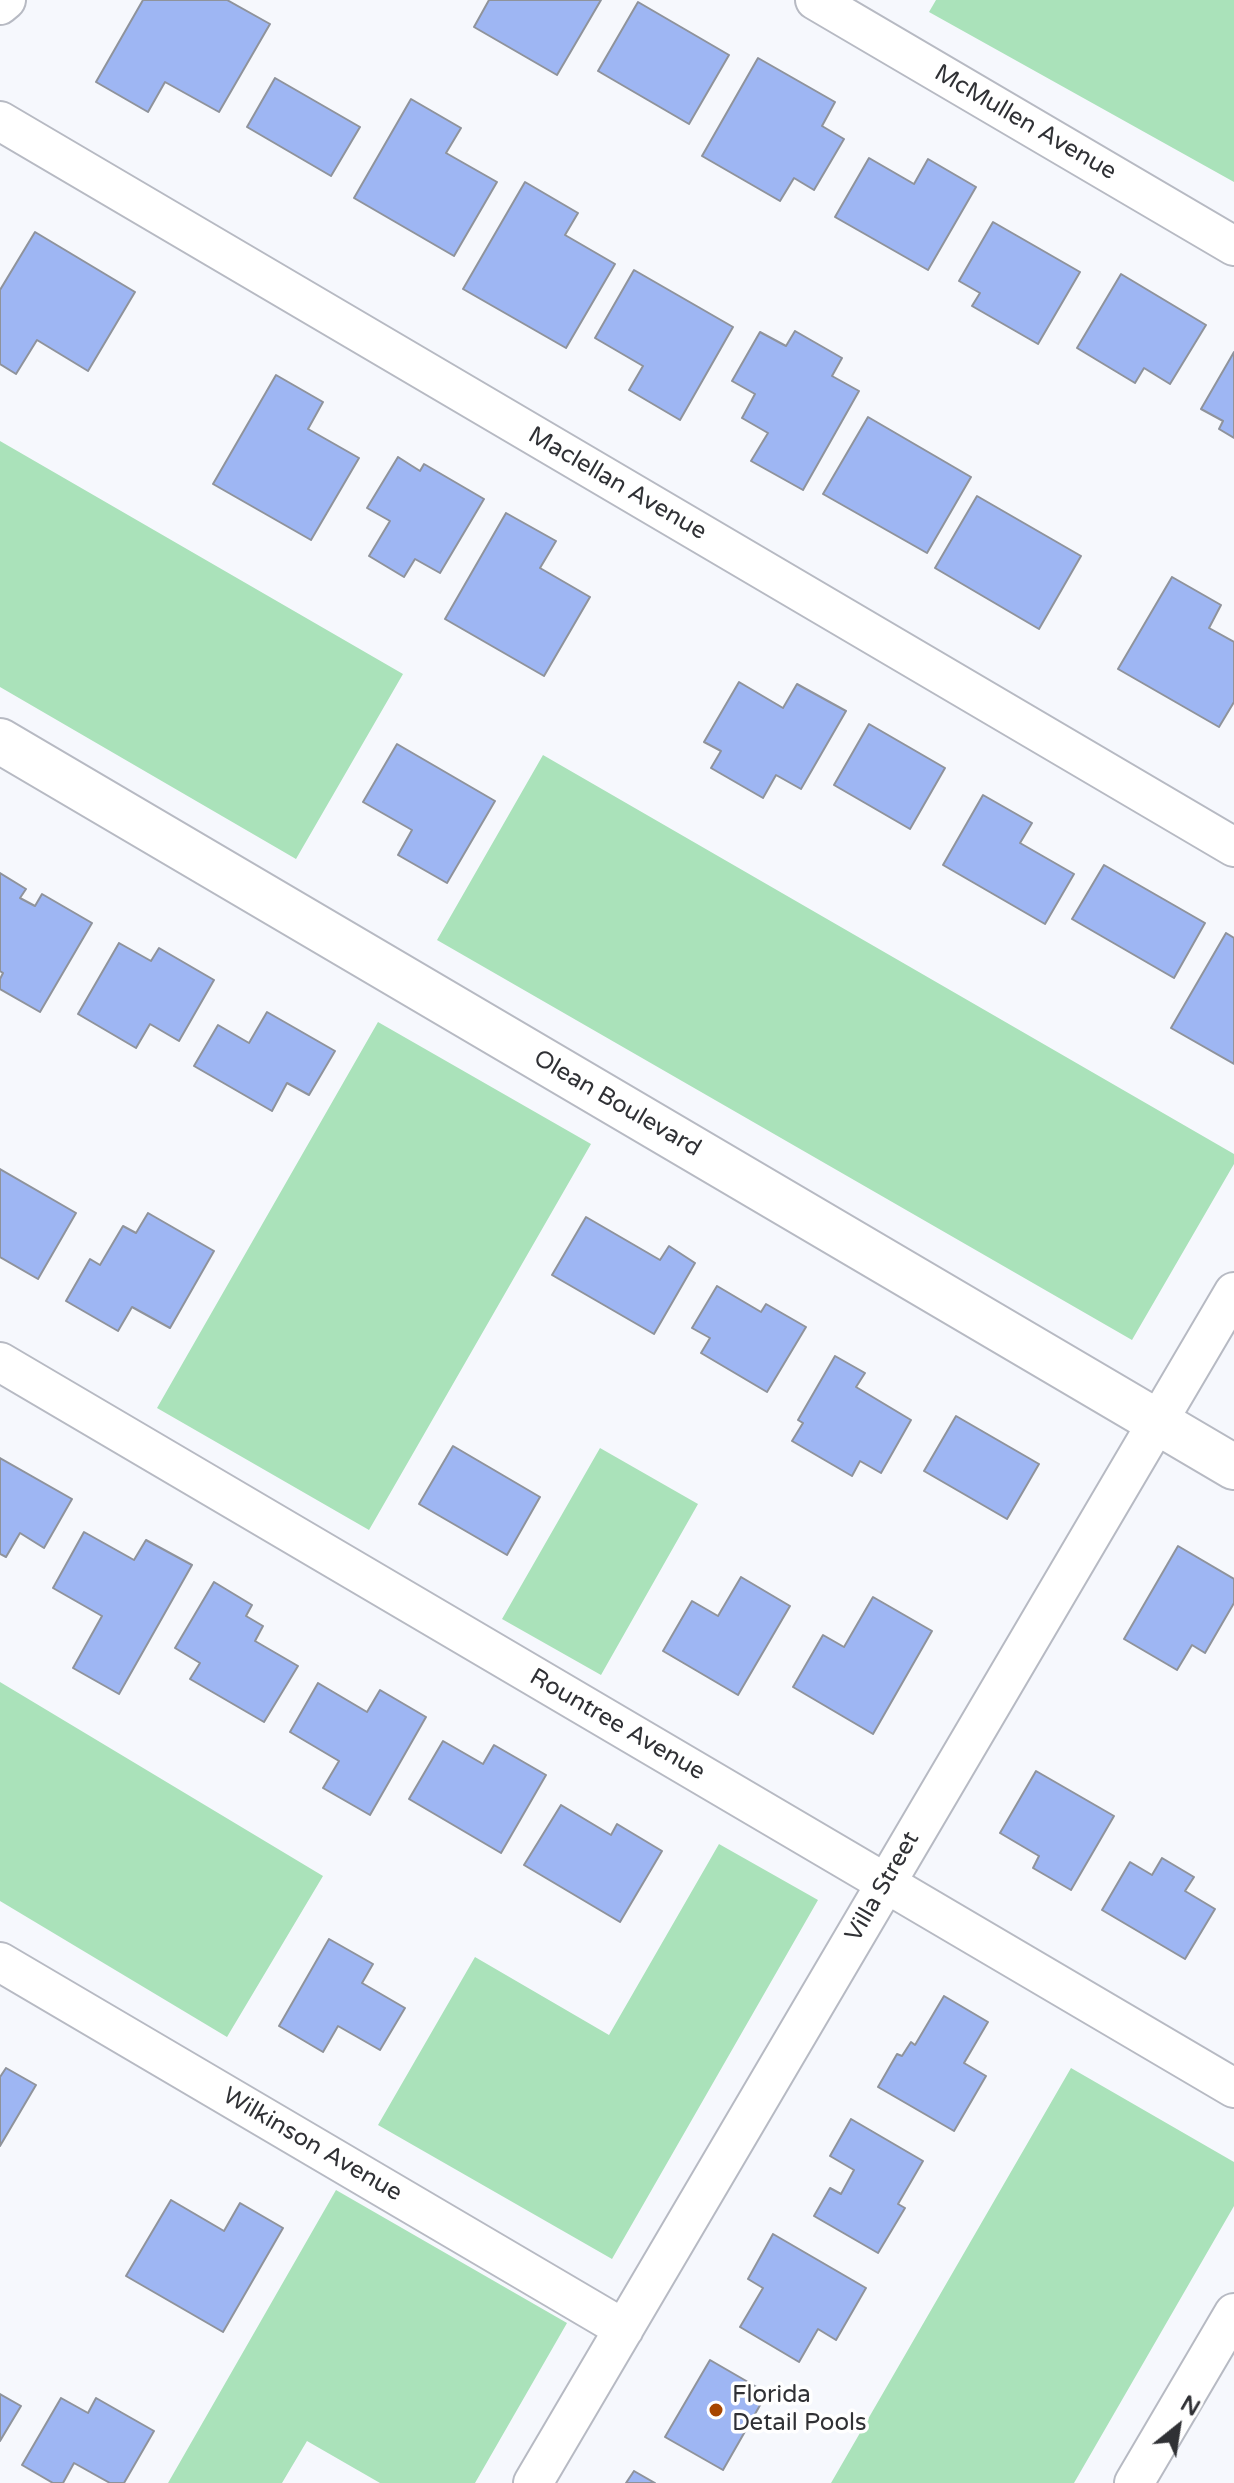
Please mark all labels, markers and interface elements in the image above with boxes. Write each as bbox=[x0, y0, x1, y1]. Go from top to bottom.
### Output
street label: McMullen Avenue bbox=[929, 59, 1121, 187]
street label: Maclellan Avenue bbox=[523, 421, 711, 547]
street label: Olean Boulevard bbox=[528, 1044, 706, 1164]
street label: Rountree Avenue bbox=[524, 1663, 710, 1787]
street label: Villa Street bbox=[840, 1827, 926, 1947]
street label: Wilkinson Avenue bbox=[217, 2082, 407, 2208]
place label: Florida Detail Pools bbox=[732, 2382, 866, 2438]
north arrow bbox=[1138, 2387, 1218, 2467]
text: N bbox=[1176, 2391, 1204, 2422]
marker: Florida Detail Pools bbox=[707, 2401, 725, 2419]

